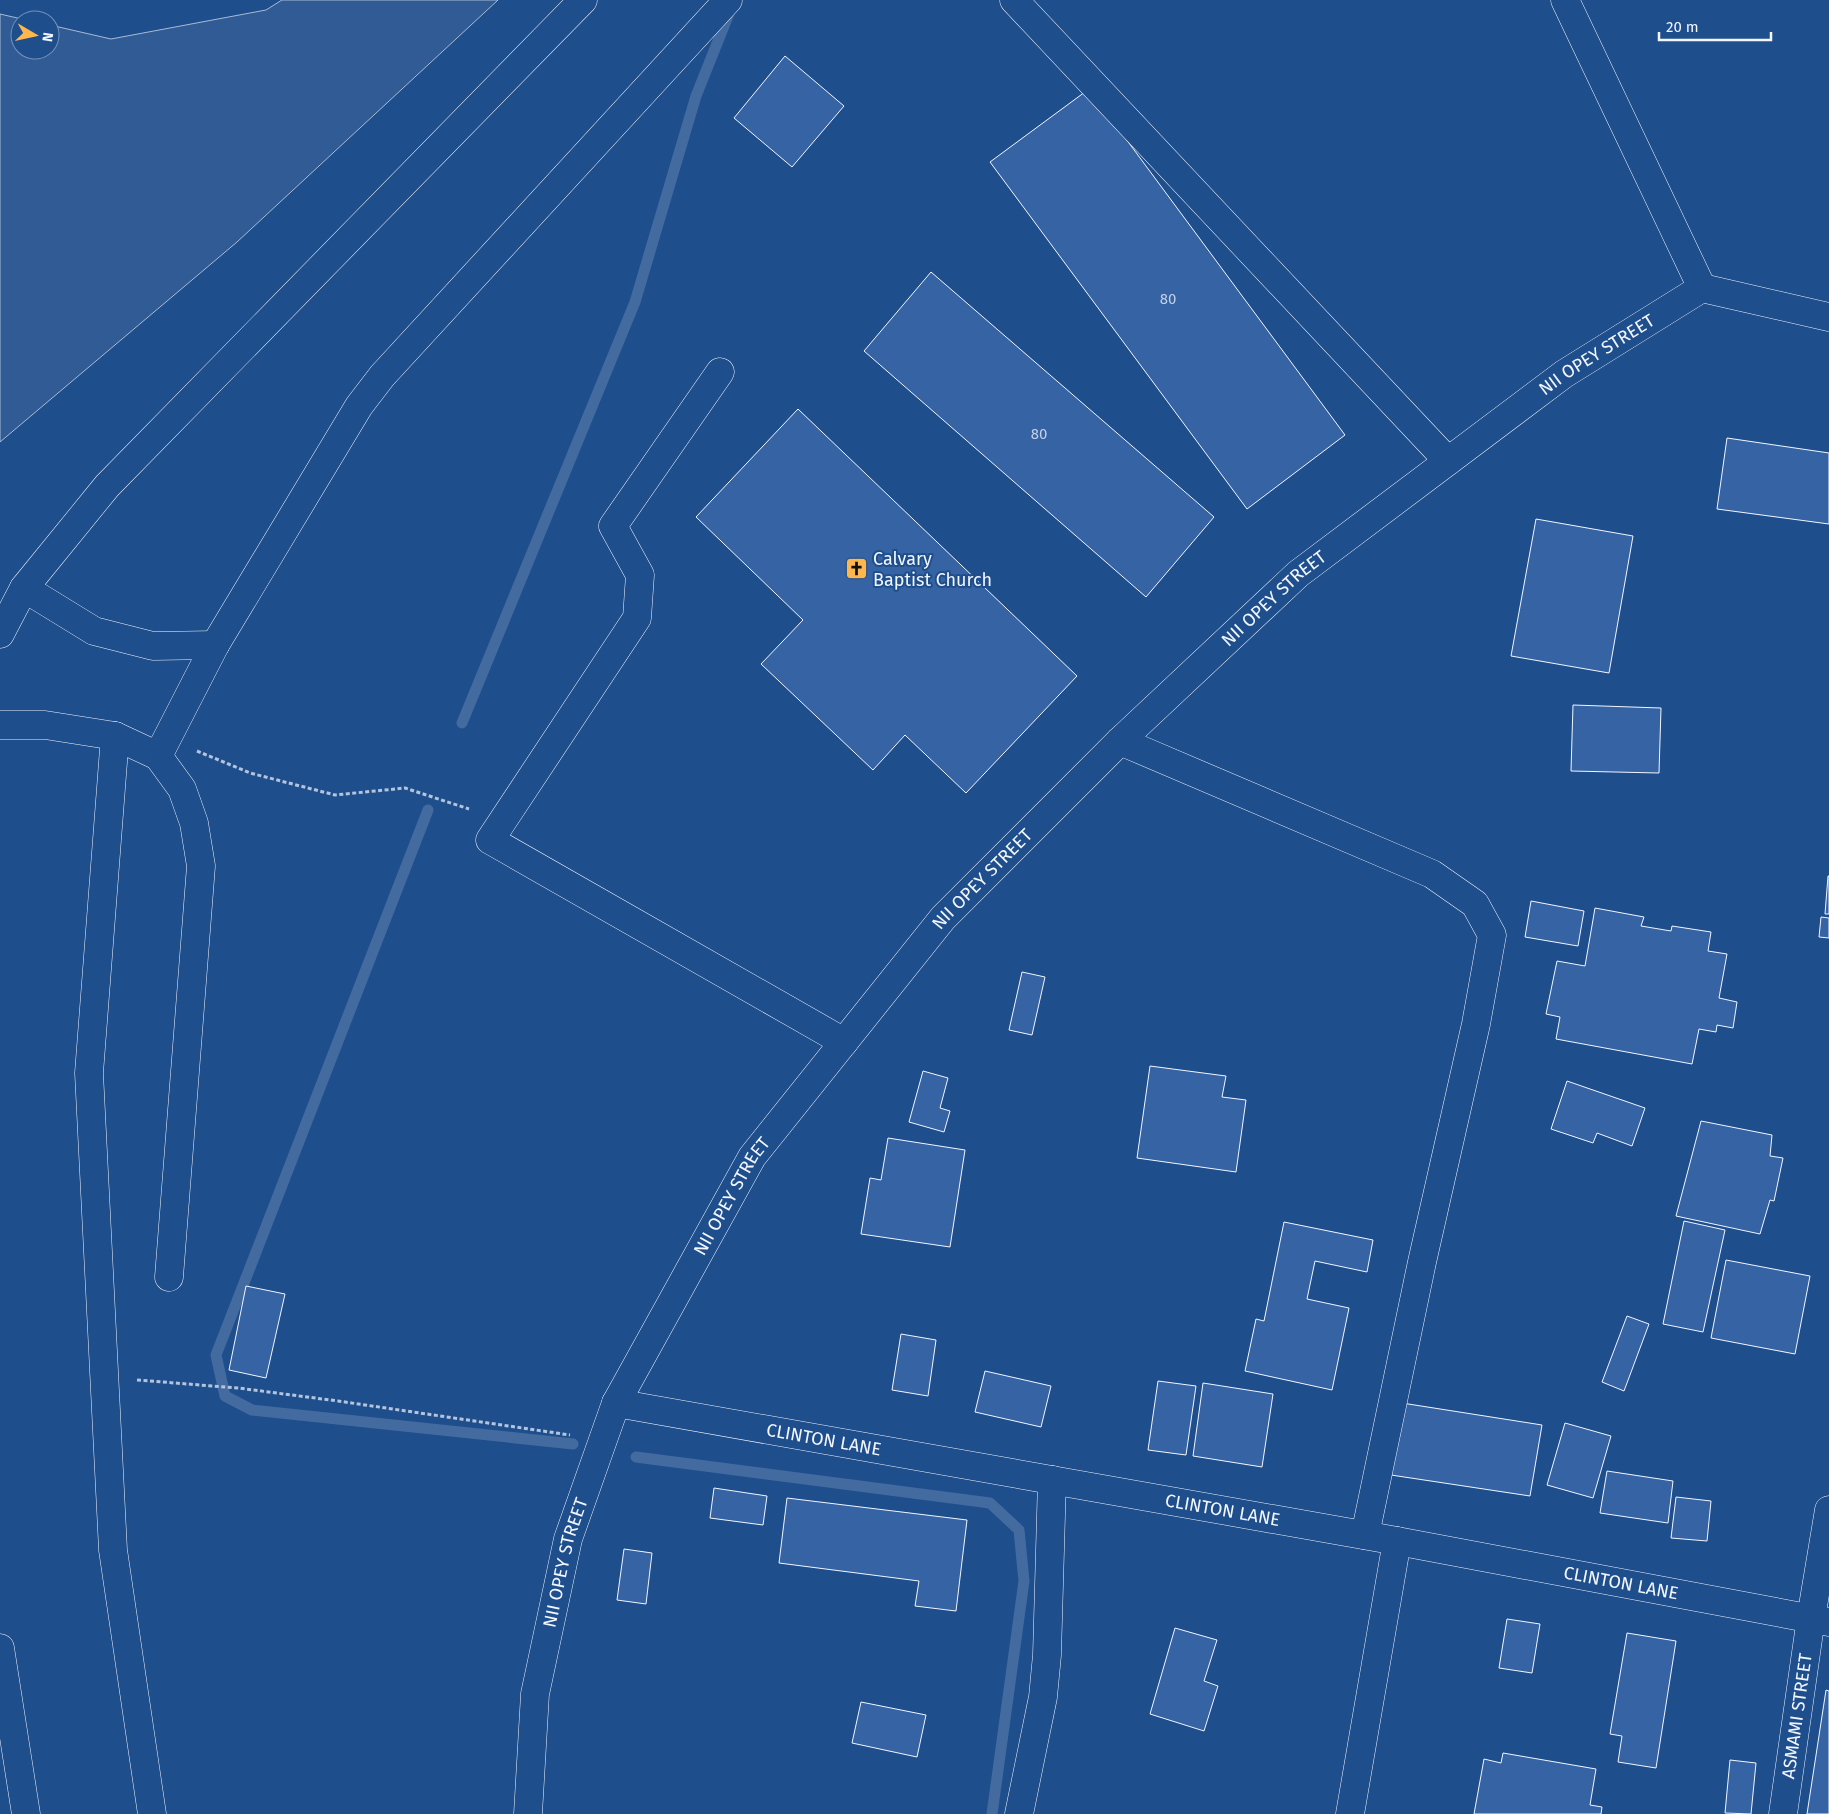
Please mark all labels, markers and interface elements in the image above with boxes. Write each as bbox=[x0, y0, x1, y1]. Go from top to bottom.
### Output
north arrow bbox=[10, 10, 60, 60]
scale bar bbox=[1659, 10, 1772, 42]
text: 20 m bbox=[1666, 18, 1699, 36]
text: N bbox=[38, 31, 56, 43]
house number: 80 bbox=[1160, 290, 1176, 308]
street label: NII OPEY STREET bbox=[1534, 309, 1659, 400]
house number: 80 bbox=[1031, 425, 1047, 443]
street label: NII OPEY STREET bbox=[1217, 545, 1331, 651]
place label: Calvary Baptist Church bbox=[873, 548, 992, 591]
church icon: Calvary Baptist Church bbox=[845, 557, 869, 581]
street label: NII OPEY STREET bbox=[927, 824, 1037, 934]
street label: NII OPEY STREET bbox=[689, 1132, 775, 1259]
street label: CLINTON LANE bbox=[765, 1419, 883, 1461]
street label: CLINTON LANE bbox=[1164, 1489, 1282, 1531]
street label: NII OPEY STREET bbox=[538, 1494, 593, 1630]
street label: CLINTON LANE bbox=[1562, 1561, 1680, 1605]
street label: ASMAMI STREET bbox=[1777, 1651, 1817, 1780]

